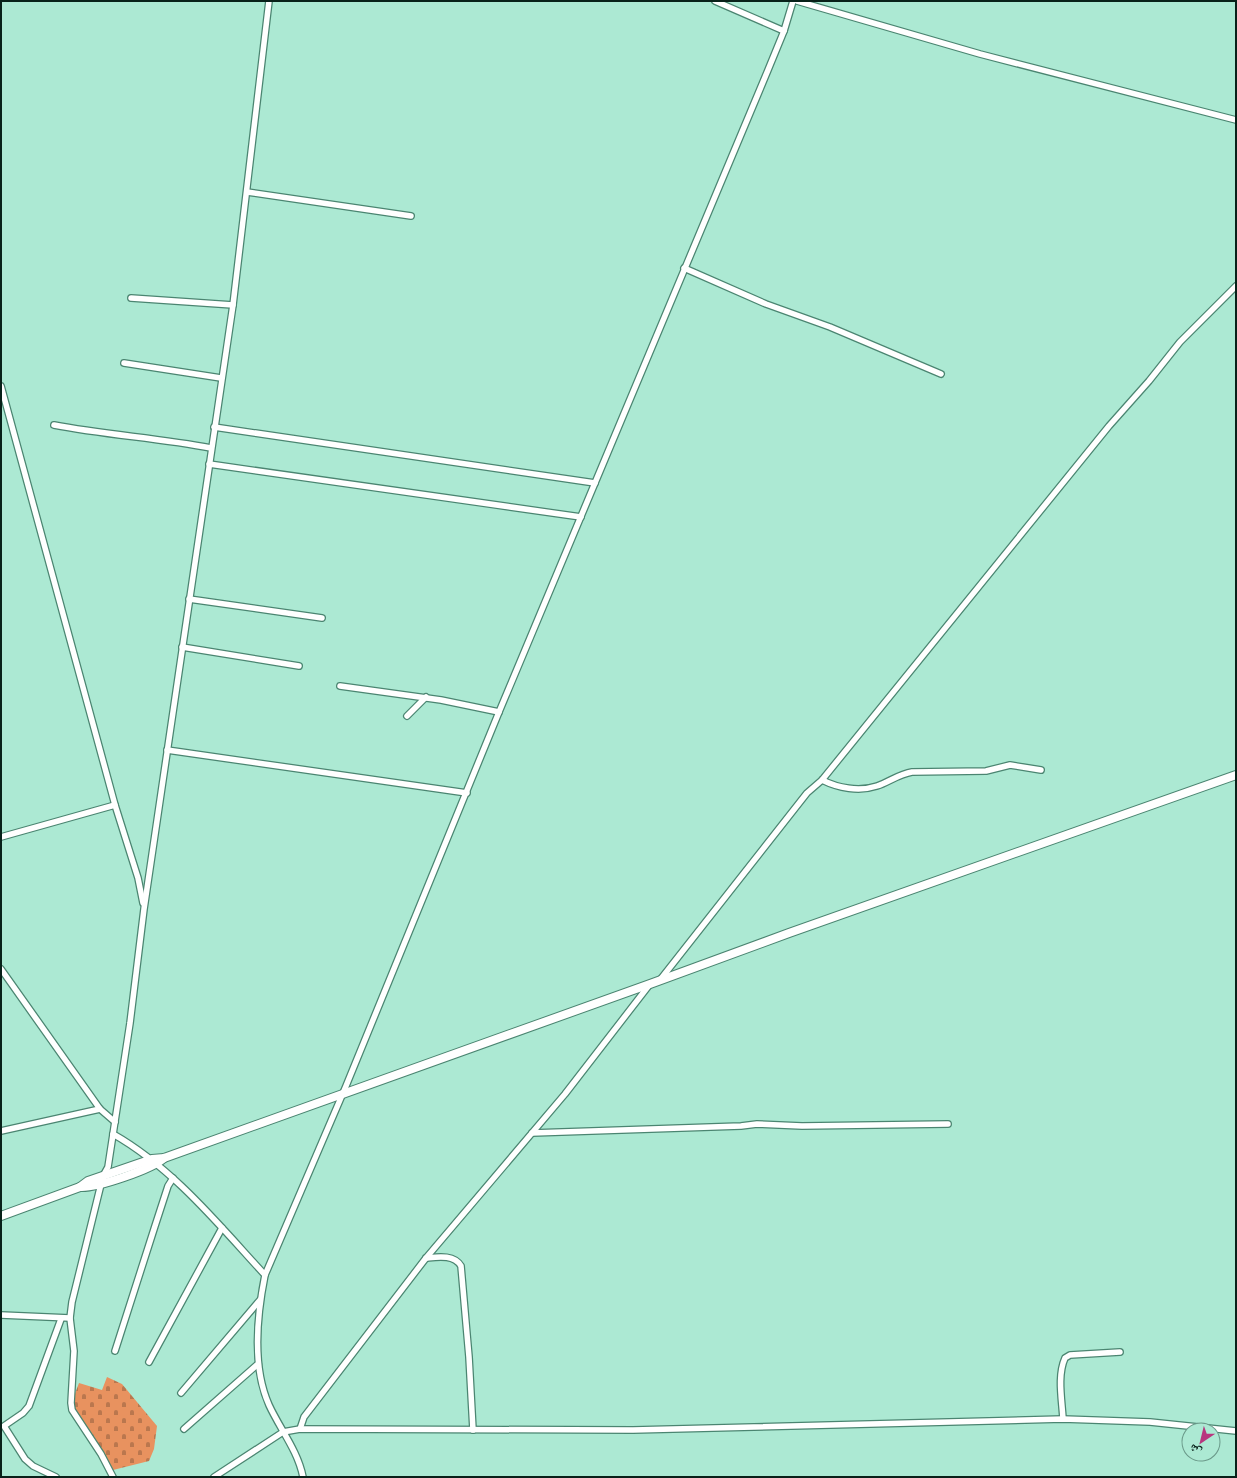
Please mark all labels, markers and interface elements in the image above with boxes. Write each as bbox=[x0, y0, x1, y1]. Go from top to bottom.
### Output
north arrow bbox=[1181, 1422, 1221, 1462]
text: ش bbox=[1187, 1440, 1205, 1458]

